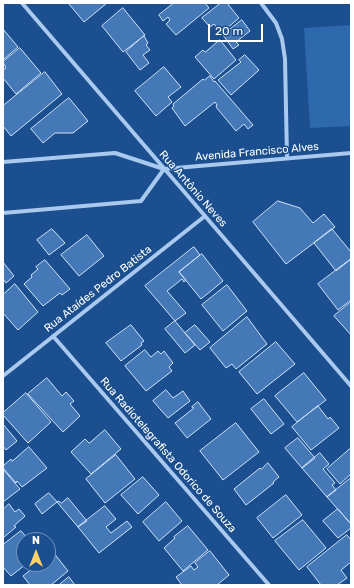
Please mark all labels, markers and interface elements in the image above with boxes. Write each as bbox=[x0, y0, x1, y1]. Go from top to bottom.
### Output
scale bar bbox=[210, 16, 265, 42]
text: 20 m bbox=[215, 24, 243, 38]
street label: Avenida Francisco Alves bbox=[195, 140, 319, 164]
street label: Rua Antônio Neves bbox=[156, 148, 230, 230]
street label: Rua Ataídes Pedro Batista bbox=[42, 243, 154, 335]
street label: Rua Radiotelegrafista Odorico de Souza bbox=[97, 375, 239, 535]
north arrow bbox=[16, 532, 56, 572]
text: N bbox=[32, 534, 40, 547]

